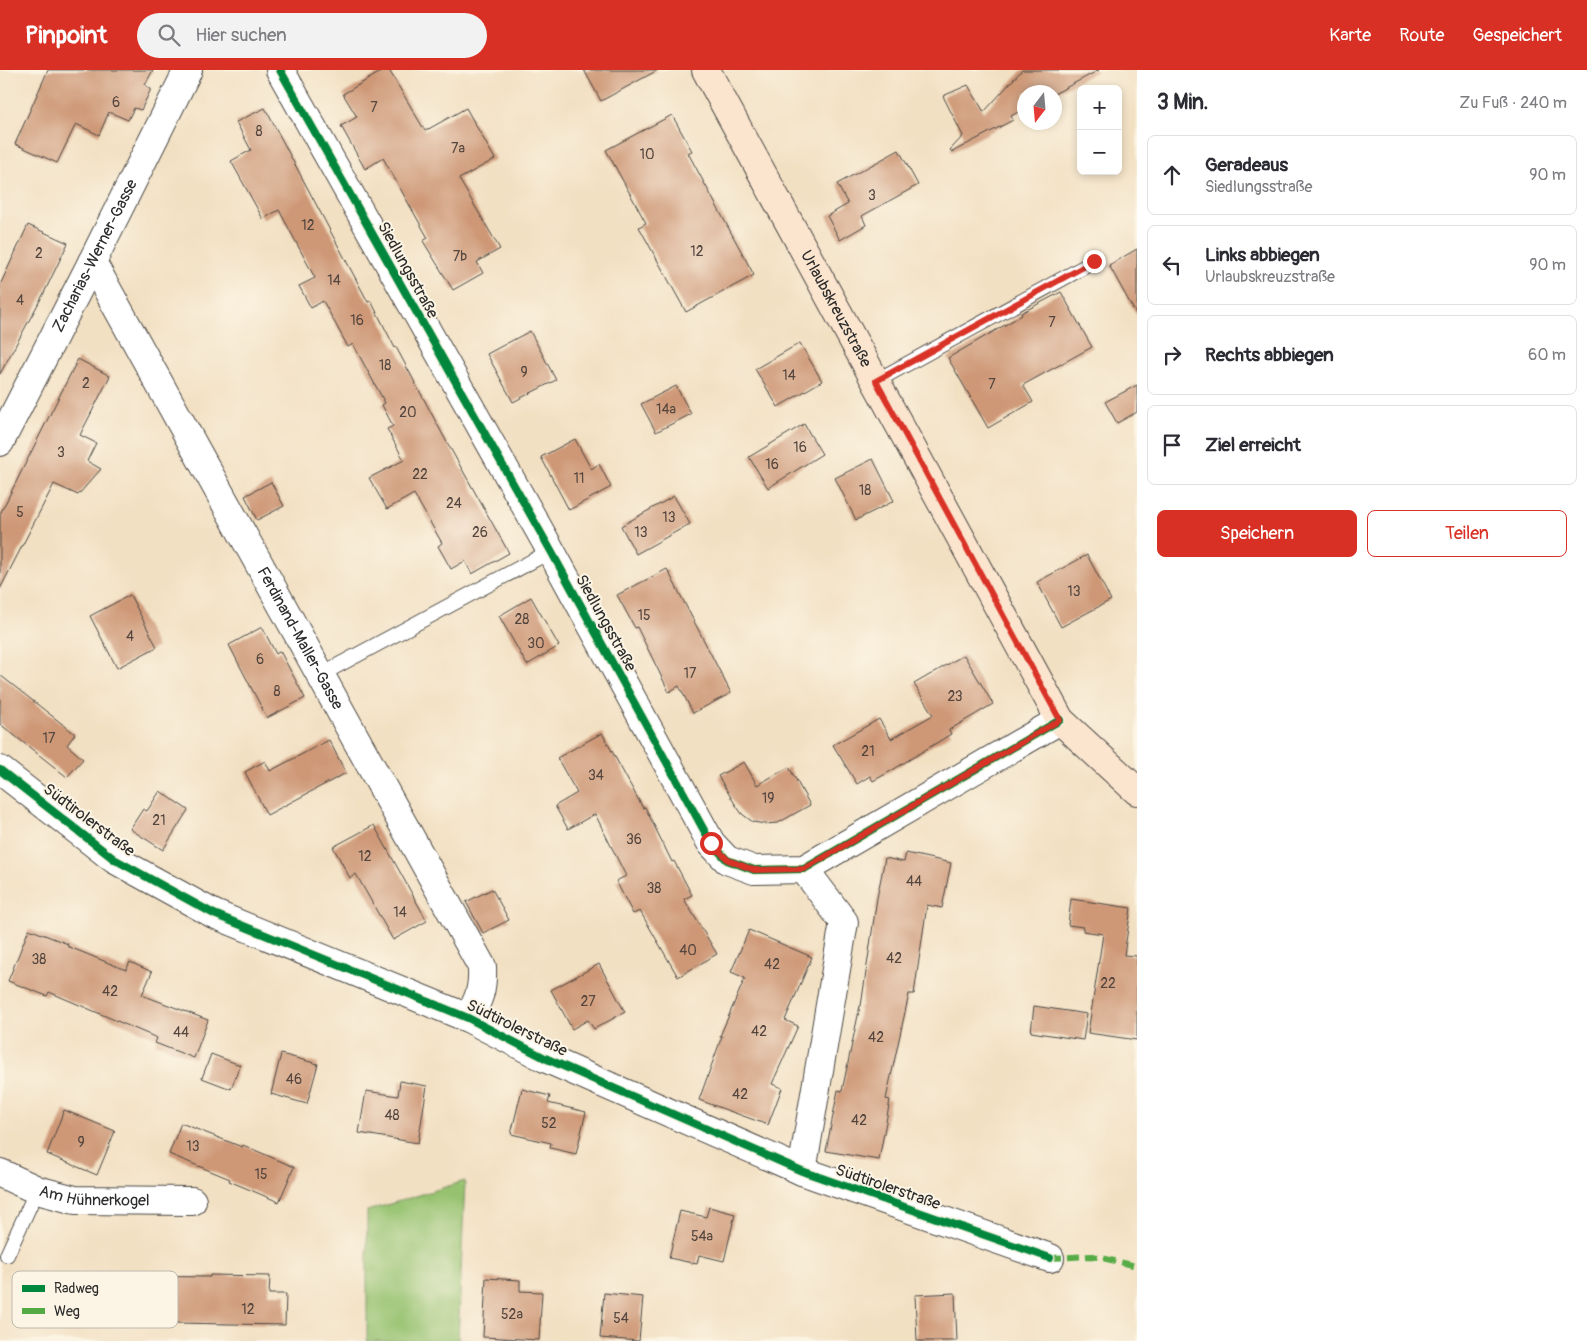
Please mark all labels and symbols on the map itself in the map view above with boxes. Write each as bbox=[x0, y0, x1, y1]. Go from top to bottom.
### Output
north arrow bbox=[1017, 85, 1062, 130]
house number: 6 bbox=[112, 94, 120, 111]
house number: 7 bbox=[370, 99, 378, 116]
house number: 8 bbox=[255, 123, 263, 140]
house number: 7a bbox=[451, 140, 465, 157]
house number: 10 bbox=[639, 146, 655, 163]
street label: Zacharias-Werner-Gasse bbox=[48, 176, 142, 335]
house number: 3 bbox=[868, 187, 876, 204]
house number: 12 bbox=[301, 217, 315, 234]
street label: Siedlungsstraße bbox=[373, 218, 443, 322]
house number: 12 bbox=[690, 243, 704, 260]
house number: 2 bbox=[35, 245, 43, 262]
street label: Urlaubskreuzstraße bbox=[796, 247, 876, 371]
house number: 7b bbox=[453, 248, 467, 265]
route end bbox=[1083, 250, 1106, 273]
house number: 14 bbox=[327, 272, 341, 289]
house number: 4 bbox=[16, 292, 24, 309]
house number: 16 bbox=[350, 312, 364, 329]
house number: 7 bbox=[1048, 314, 1056, 331]
house number: 18 bbox=[379, 357, 391, 374]
house number: 9 bbox=[520, 364, 528, 381]
house number: 14 bbox=[782, 367, 796, 384]
house number: 2 bbox=[82, 375, 90, 392]
house number: 7 bbox=[988, 376, 996, 393]
house number: 14a bbox=[656, 401, 676, 418]
house number: 20 bbox=[399, 404, 417, 421]
house number: 16 bbox=[793, 439, 807, 456]
house number: 3 bbox=[57, 444, 65, 461]
house number: 16 bbox=[765, 456, 779, 473]
house number: 22 bbox=[412, 466, 428, 483]
house number: 11 bbox=[574, 470, 584, 487]
house number: 18 bbox=[859, 482, 871, 499]
house number: 24 bbox=[446, 495, 462, 512]
house number: 5 bbox=[16, 504, 24, 521]
house number: 13 bbox=[662, 509, 676, 526]
house number: 26 bbox=[472, 524, 488, 541]
house number: 13 bbox=[634, 524, 648, 541]
street label: Ferdinand-Maller-Gasse bbox=[253, 563, 348, 713]
street label: Siedlungsstraße bbox=[571, 571, 641, 675]
house number: 13 bbox=[1067, 583, 1081, 600]
house number: 15 bbox=[637, 607, 651, 624]
house number: 28 bbox=[515, 611, 529, 628]
house number: 4 bbox=[126, 628, 134, 645]
house number: 30 bbox=[527, 635, 545, 652]
house number: 6 bbox=[256, 651, 264, 668]
house number: 17 bbox=[684, 665, 697, 682]
house number: 8 bbox=[273, 683, 281, 700]
house number: 23 bbox=[947, 688, 963, 705]
house number: 17 bbox=[43, 730, 56, 747]
house number: 21 bbox=[861, 743, 875, 760]
house number: 34 bbox=[588, 767, 604, 784]
street label: Südtirolerstraße bbox=[39, 779, 139, 861]
house number: 19 bbox=[762, 790, 774, 807]
house number: 21 bbox=[152, 812, 166, 829]
house number: 36 bbox=[626, 831, 642, 848]
route start bbox=[700, 832, 723, 855]
house number: 12 bbox=[358, 848, 372, 865]
house number: 44 bbox=[906, 873, 922, 890]
house number: 38 bbox=[647, 880, 661, 897]
house number: 14 bbox=[393, 904, 407, 921]
house number: 40 bbox=[679, 942, 697, 959]
house number: 42 bbox=[886, 950, 902, 967]
house number: 38 bbox=[32, 951, 46, 968]
house number: 42 bbox=[764, 956, 780, 973]
house number: 22 bbox=[1100, 975, 1116, 992]
house number: 42 bbox=[102, 983, 118, 1000]
house number: 27 bbox=[580, 993, 596, 1010]
street label: Südtirolerstraße bbox=[463, 995, 571, 1061]
house number: 42 bbox=[751, 1023, 767, 1040]
house number: 44 bbox=[173, 1024, 189, 1041]
house number: 42 bbox=[868, 1029, 884, 1046]
house number: 46 bbox=[286, 1071, 302, 1088]
house number: 42 bbox=[732, 1086, 748, 1103]
house number: 48 bbox=[384, 1107, 400, 1124]
house number: 42 bbox=[851, 1112, 867, 1129]
house number: 52 bbox=[541, 1115, 557, 1132]
house number: 9 bbox=[77, 1134, 85, 1151]
house number: 13 bbox=[186, 1138, 200, 1155]
street label: Südtirolerstraße bbox=[833, 1160, 943, 1214]
house number: 15 bbox=[254, 1166, 268, 1183]
street label: Am Hühnerkogel bbox=[37, 1181, 150, 1211]
house number: 54a bbox=[691, 1228, 713, 1245]
legend bbox=[12, 1271, 178, 1328]
text: Radweg bbox=[54, 1280, 99, 1297]
house number: 12 bbox=[241, 1301, 255, 1318]
text: Weg bbox=[54, 1303, 80, 1320]
house number: 52a bbox=[501, 1306, 523, 1323]
house number: 54 bbox=[613, 1310, 629, 1327]

